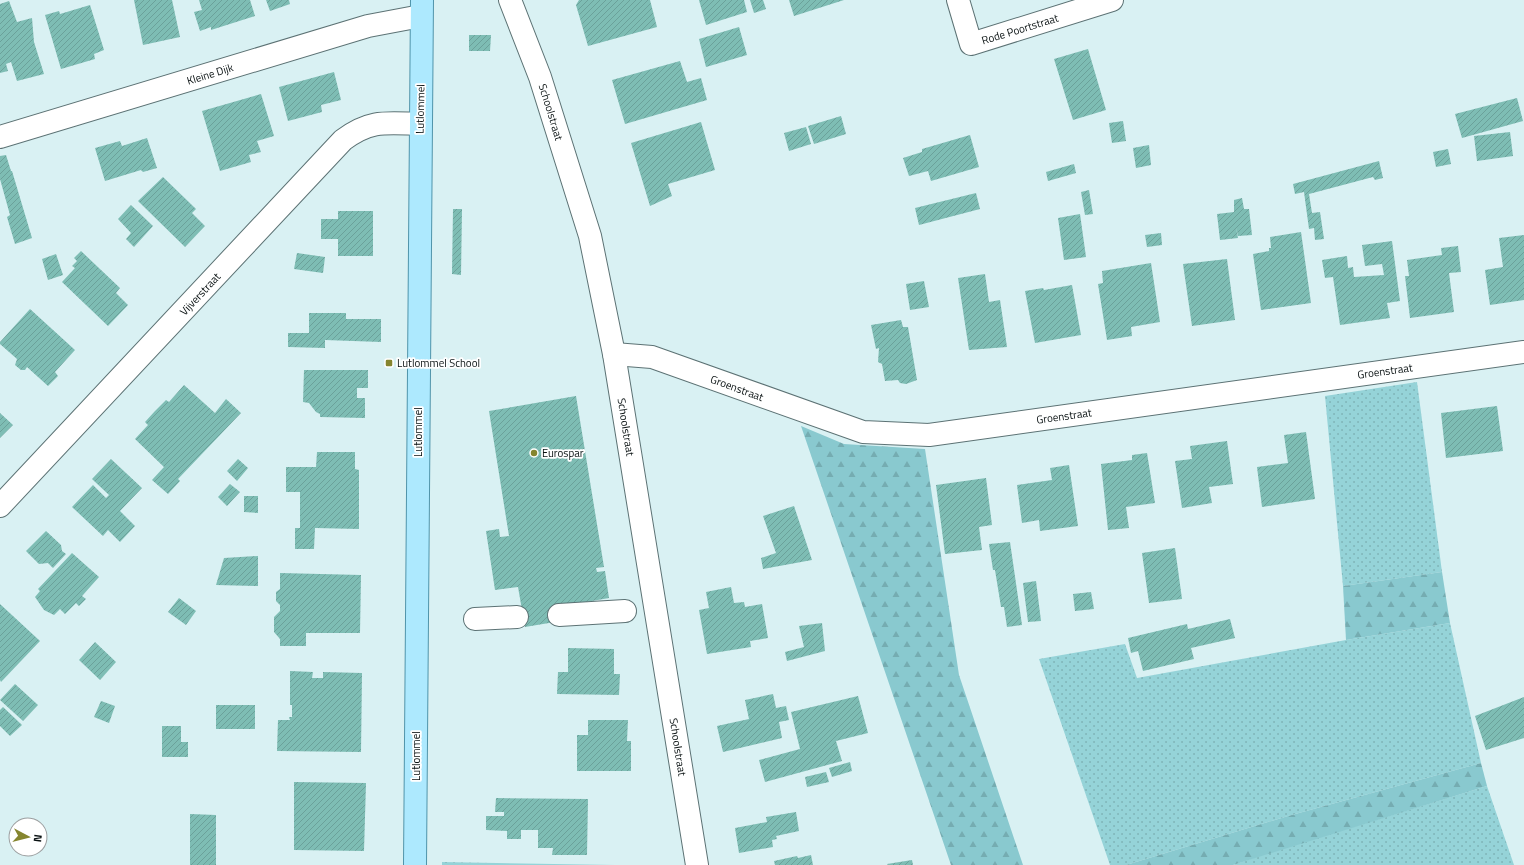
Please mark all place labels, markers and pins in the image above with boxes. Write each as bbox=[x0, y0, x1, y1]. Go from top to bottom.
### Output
place label: Lutlommel School bbox=[397, 355, 480, 371]
marker: Lutlommel School bbox=[384, 358, 394, 368]
place label: Eurospar bbox=[542, 445, 584, 461]
marker: Eurospar bbox=[529, 448, 539, 458]

